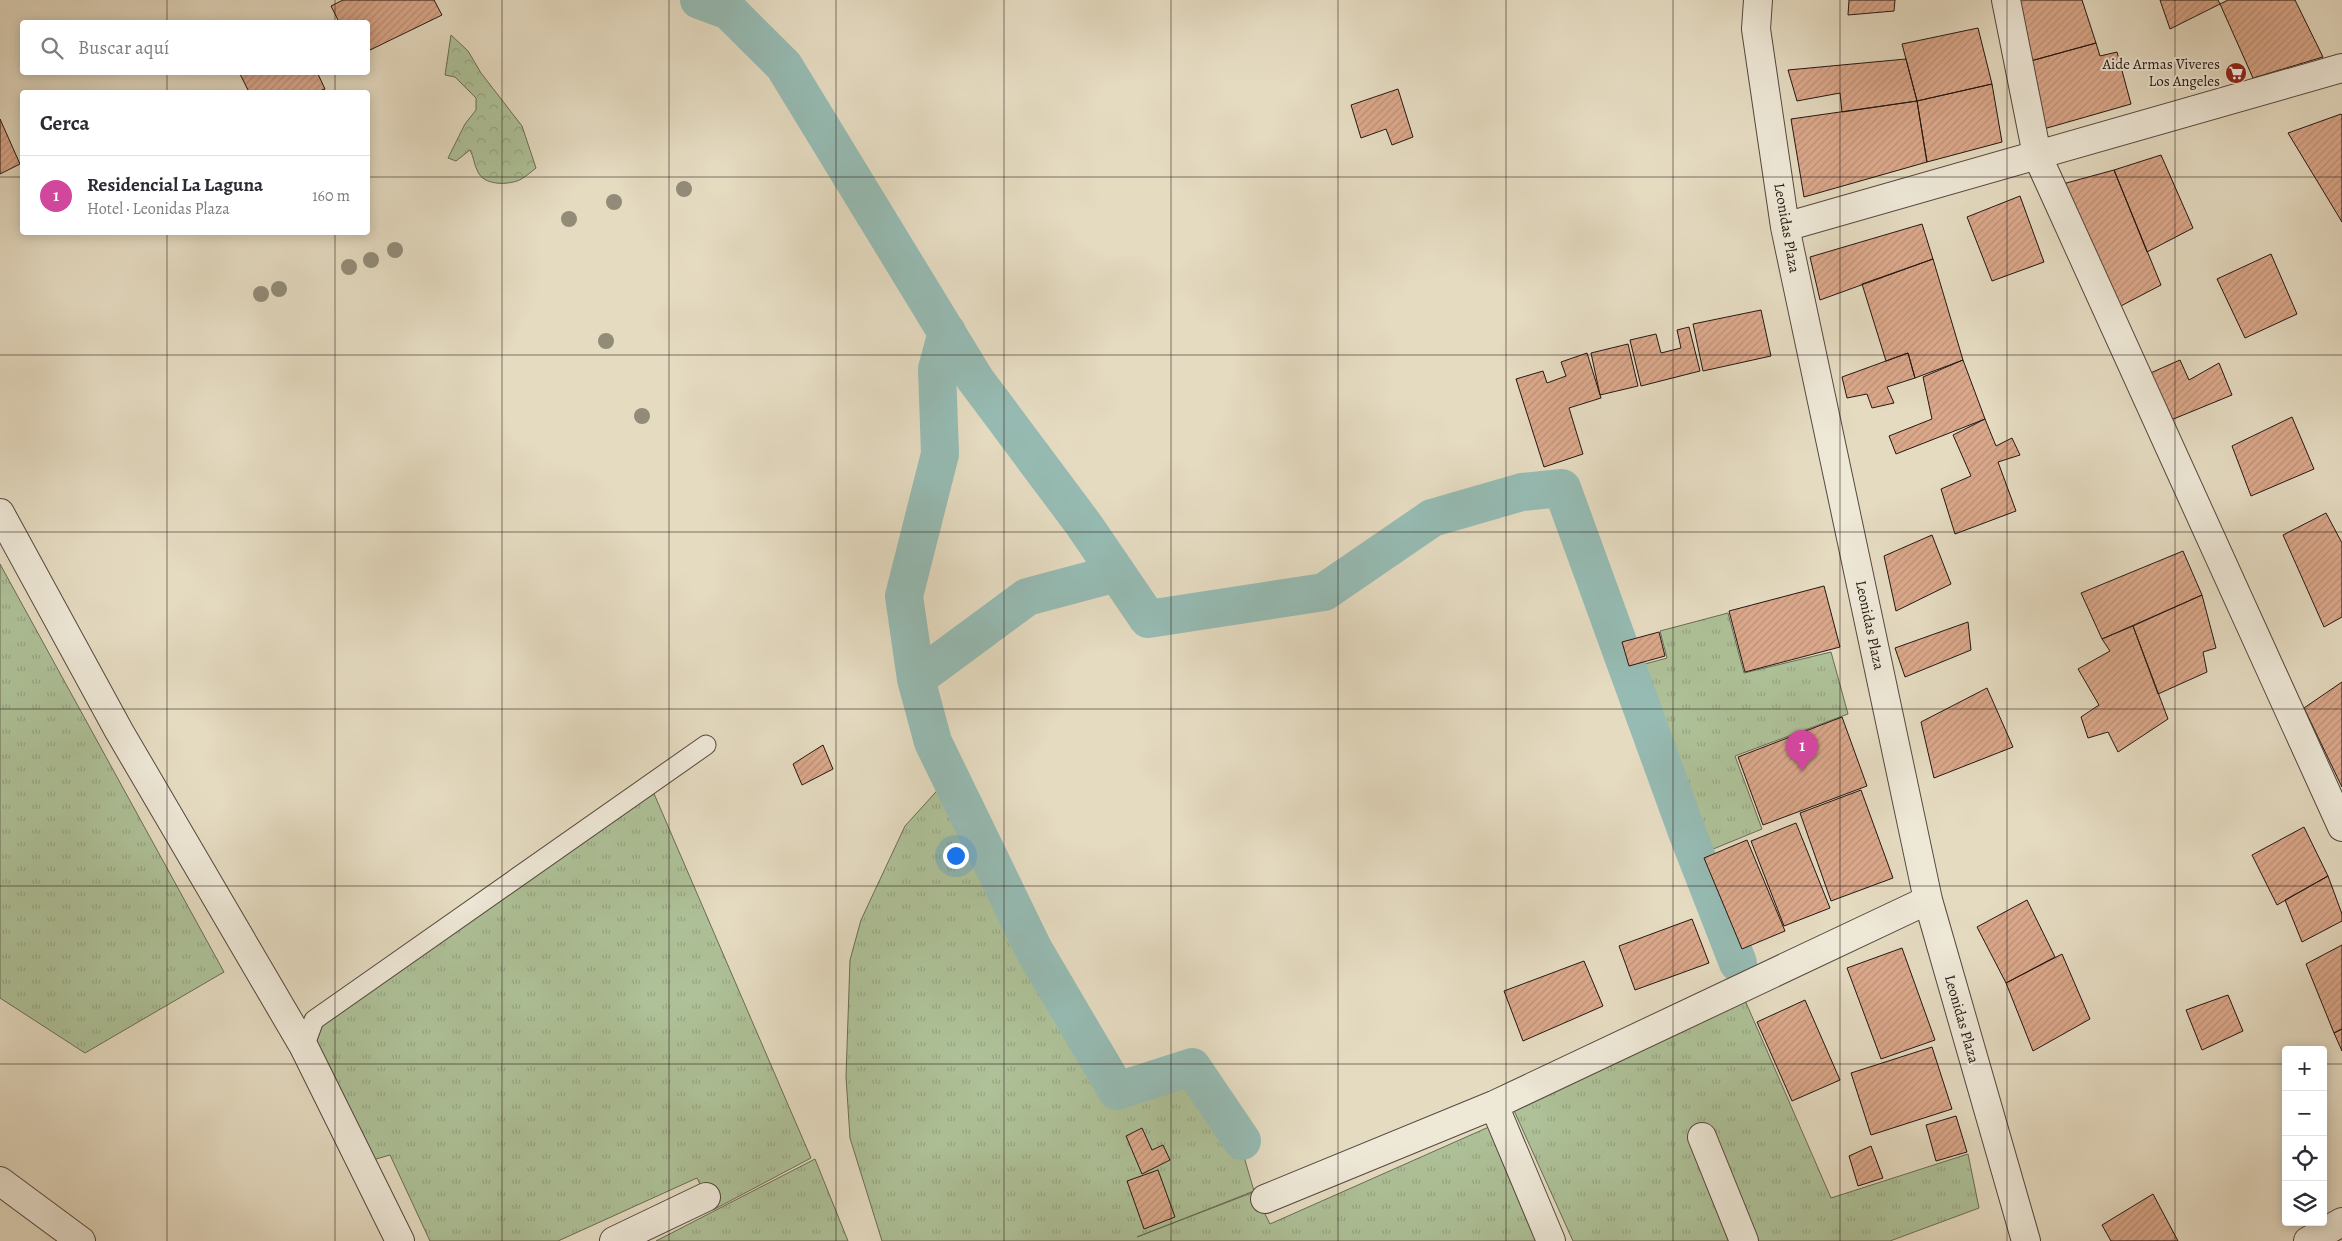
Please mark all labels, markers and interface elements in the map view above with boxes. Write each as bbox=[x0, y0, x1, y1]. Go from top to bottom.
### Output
search box bbox=[20, 20, 370, 75]
icon: search bbox=[38, 34, 66, 62]
text: Buscar aquí bbox=[78, 35, 169, 61]
place label: Aide Armas Viveres Los Angeles bbox=[2102, 54, 2220, 91]
supermarket icon: Aide Armas Viveres Los Angeles bbox=[2224, 61, 2248, 85]
text: Cerca bbox=[40, 109, 90, 137]
text: Residencial La Laguna bbox=[87, 172, 263, 198]
street label: Leonidas Plaza bbox=[1769, 181, 1805, 275]
text: 1 bbox=[53, 185, 59, 207]
text: 160 m bbox=[312, 185, 350, 207]
text: Hotel · Leonidas Plaza bbox=[87, 198, 230, 220]
street label: Leonidas Plaza bbox=[1851, 578, 1889, 672]
pin: 1 bbox=[1786, 730, 1818, 771]
your location bbox=[943, 843, 969, 869]
street label: Leonidas Plaza bbox=[1940, 972, 1984, 1066]
map controls bbox=[2282, 1046, 2327, 1226]
button: + bbox=[2282, 1046, 2327, 1091]
button: − bbox=[2282, 1091, 2327, 1136]
button: locate bbox=[2282, 1136, 2327, 1181]
button: layers bbox=[2282, 1181, 2327, 1226]

